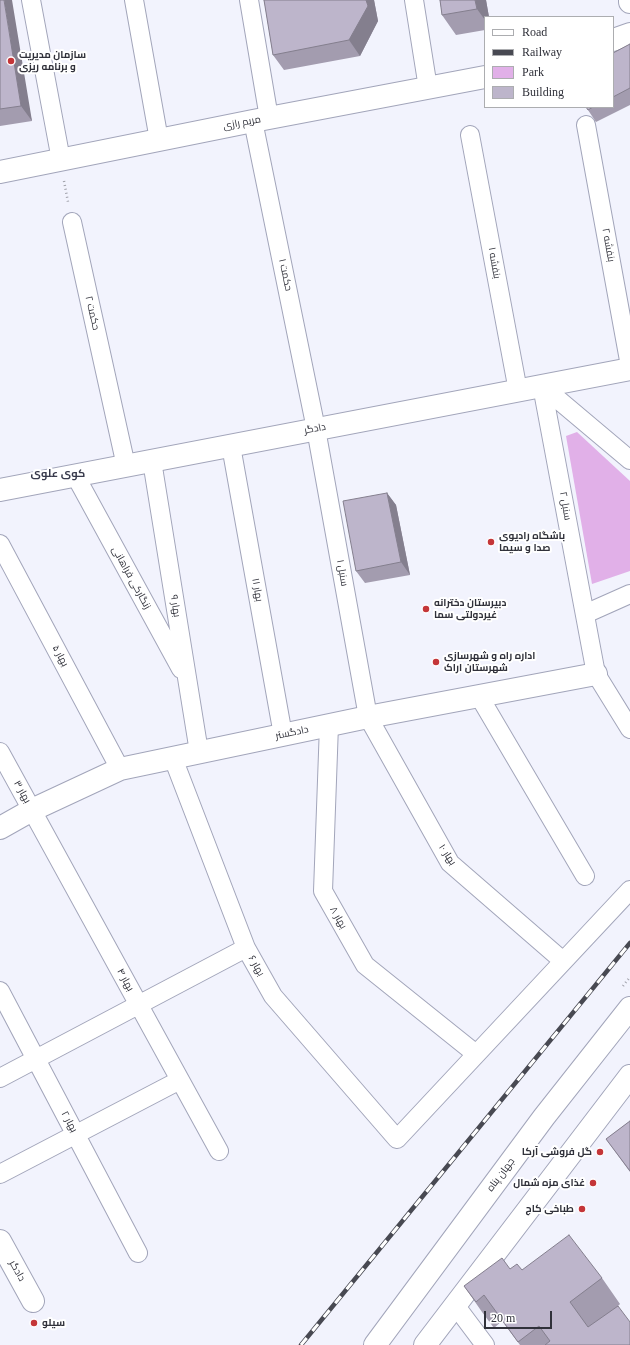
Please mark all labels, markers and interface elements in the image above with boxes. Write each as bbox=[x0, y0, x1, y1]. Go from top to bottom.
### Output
legend bbox=[484, 16, 614, 108]
text: Road bbox=[522, 25, 547, 39]
text: Railway bbox=[522, 45, 562, 59]
place label: سازمان مدیریت و برنامه ریزی bbox=[19, 49, 86, 72]
marker: سازمان مدیریت و برنامه ریزی bbox=[6, 56, 16, 66]
text: Park bbox=[522, 65, 544, 79]
text: Building bbox=[522, 85, 564, 99]
street label: مریم رازی bbox=[222, 113, 262, 133]
street label: بنفشه ۲ bbox=[599, 227, 617, 263]
street label: بنفشه ۱ bbox=[485, 246, 503, 280]
street label: حکمت ۱ bbox=[276, 258, 294, 292]
street label: حکمت ۲ bbox=[82, 295, 102, 331]
street label: دادگر bbox=[303, 421, 327, 437]
district label: کوی علوی bbox=[31, 467, 85, 481]
street label: سنبل ۲ bbox=[557, 491, 573, 521]
place label: باشگاه رادیوی صدا و سیما bbox=[499, 530, 565, 554]
marker: باشگاه رادیوی صدا و سیما bbox=[486, 537, 496, 547]
street label: زنگارکی فراهانی bbox=[109, 545, 153, 611]
street label: سنبل ۱ bbox=[334, 559, 350, 587]
street label: بهار ۱۱ bbox=[249, 577, 265, 603]
street label: بهار ۹ bbox=[167, 594, 183, 618]
place label: دبیرستان دخترانه غیردولتی سما bbox=[434, 597, 506, 620]
marker: دبیرستان دخترانه غیردولتی سما bbox=[421, 604, 431, 614]
street label: بهار ۵ bbox=[49, 643, 71, 669]
place label: اداره راه و شهرسازی شهرستان اراک bbox=[444, 650, 535, 674]
marker: اداره راه و شهرسازی شهرستان اراک bbox=[431, 657, 441, 667]
street label: دادگستر bbox=[274, 724, 310, 742]
street label: بهار ۳ bbox=[11, 779, 33, 805]
street label: بهار ۱۰ bbox=[436, 842, 458, 868]
street label: بهار ۸ bbox=[327, 905, 349, 931]
street label: بهار ۶ bbox=[245, 953, 267, 979]
street label: بهار ۴ bbox=[114, 967, 136, 993]
street label: بهار ۲ bbox=[58, 1109, 80, 1135]
place label: گل فروشی آرکا bbox=[522, 1146, 592, 1158]
marker: گل فروشی آرکا bbox=[595, 1147, 605, 1157]
street label: جهان پناه bbox=[485, 1156, 517, 1194]
place label: غذای مزه شمال bbox=[513, 1177, 585, 1189]
marker: غذای مزه شمال bbox=[588, 1178, 598, 1188]
place label: طباخی کاج bbox=[526, 1203, 574, 1215]
marker: طباخی کاج bbox=[577, 1204, 587, 1214]
street label: دادگر bbox=[6, 1258, 28, 1284]
scale bar bbox=[486, 1303, 554, 1329]
text: 20 m bbox=[491, 1311, 515, 1325]
place label: سیلو bbox=[42, 1317, 65, 1329]
marker: سیلو bbox=[29, 1318, 39, 1328]

